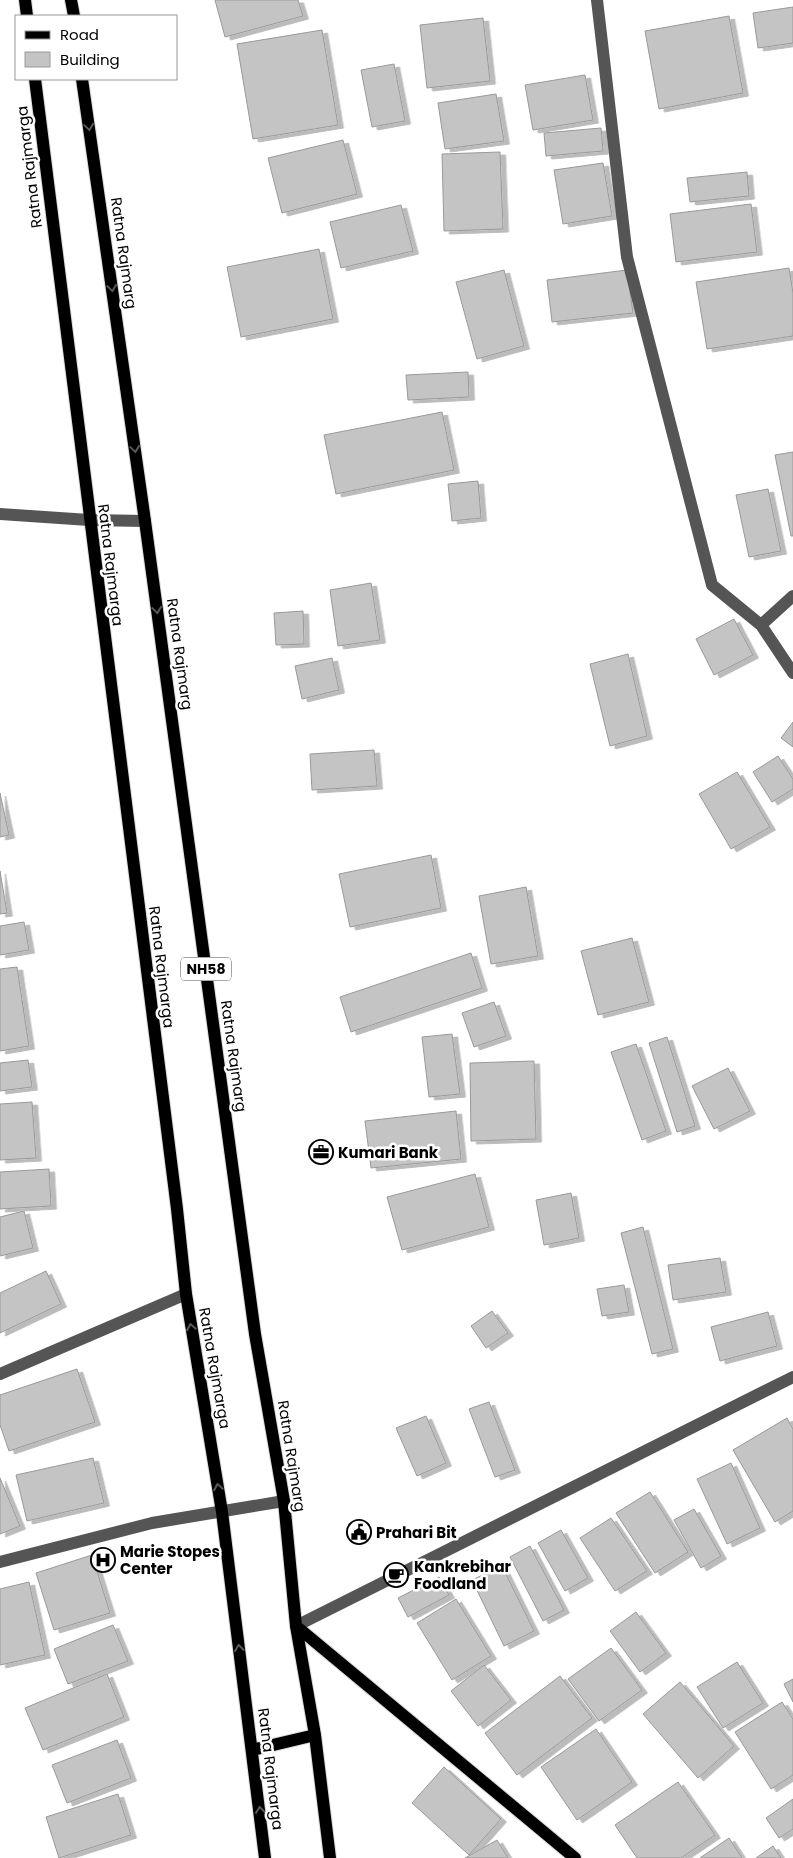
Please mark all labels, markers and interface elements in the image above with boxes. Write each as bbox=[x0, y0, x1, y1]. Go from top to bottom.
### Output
legend bbox=[15, 15, 178, 80]
text: Road bbox=[60, 24, 99, 45]
text: Building bbox=[60, 49, 120, 70]
street label: Ratna Rajmarga bbox=[11, 105, 47, 229]
one-way arrow bbox=[84, 123, 94, 131]
street label: Ratna Rajmarg bbox=[106, 196, 142, 310]
one-way arrow bbox=[106, 284, 117, 292]
one-way arrow bbox=[129, 445, 140, 453]
street label: Ratna Rajmarga bbox=[93, 503, 129, 627]
street label: Ratna Rajmarg bbox=[162, 597, 198, 711]
one-way arrow bbox=[152, 605, 162, 614]
street label: Ratna Rajmarga bbox=[144, 905, 180, 1029]
road number: NH58 bbox=[181, 958, 231, 981]
street label: Ratna Rajmarg bbox=[216, 999, 252, 1113]
office icon: Kumari Bank bbox=[308, 1139, 334, 1165]
place label: Kumari Bank bbox=[338, 1142, 439, 1163]
street label: Ratna Rajmarga bbox=[194, 1306, 236, 1430]
one-way arrow bbox=[187, 1323, 197, 1331]
street label: Ratna Rajmarg bbox=[273, 1399, 311, 1513]
one-way arrow bbox=[214, 1483, 224, 1492]
public building icon: Prahari Bit bbox=[346, 1519, 372, 1545]
place label: Prahari Bit bbox=[376, 1522, 457, 1543]
place label: Marie Stopes Center bbox=[120, 1541, 220, 1579]
hospital icon: Marie Stopes Center bbox=[90, 1547, 116, 1573]
place label: Kankrebihar Foodland bbox=[414, 1556, 512, 1594]
cafe icon: Kankrebihar Foodland bbox=[383, 1562, 409, 1588]
one-way arrow bbox=[235, 1644, 245, 1653]
street label: Ratna Rajmarga bbox=[253, 1707, 289, 1831]
one-way arrow bbox=[255, 1805, 266, 1813]

